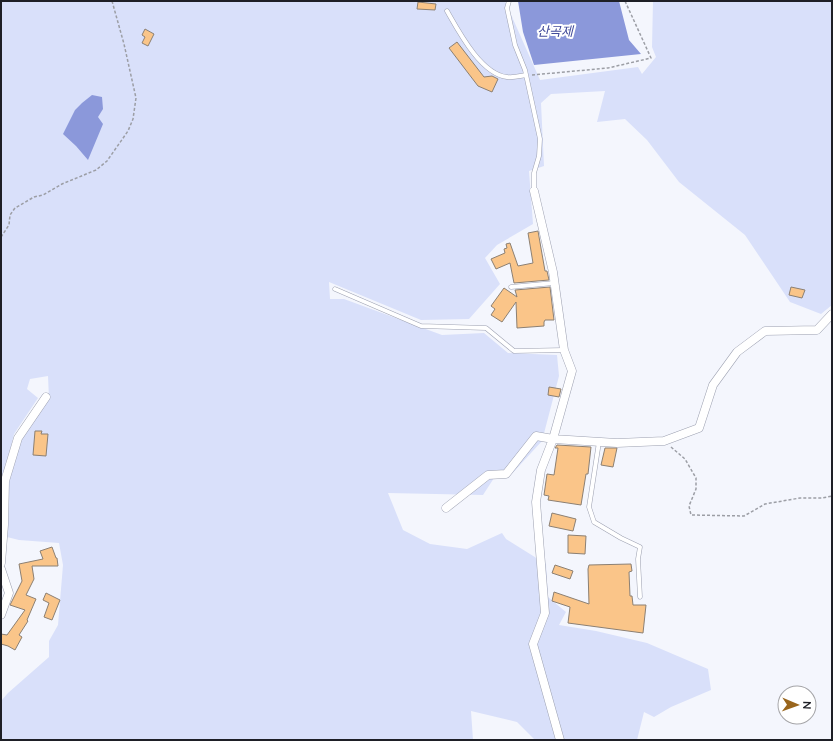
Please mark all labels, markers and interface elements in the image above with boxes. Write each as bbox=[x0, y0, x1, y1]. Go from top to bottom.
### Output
water label: 산곡제 bbox=[537, 23, 575, 41]
north arrow bbox=[777, 685, 817, 725]
text: N bbox=[799, 701, 814, 710]

